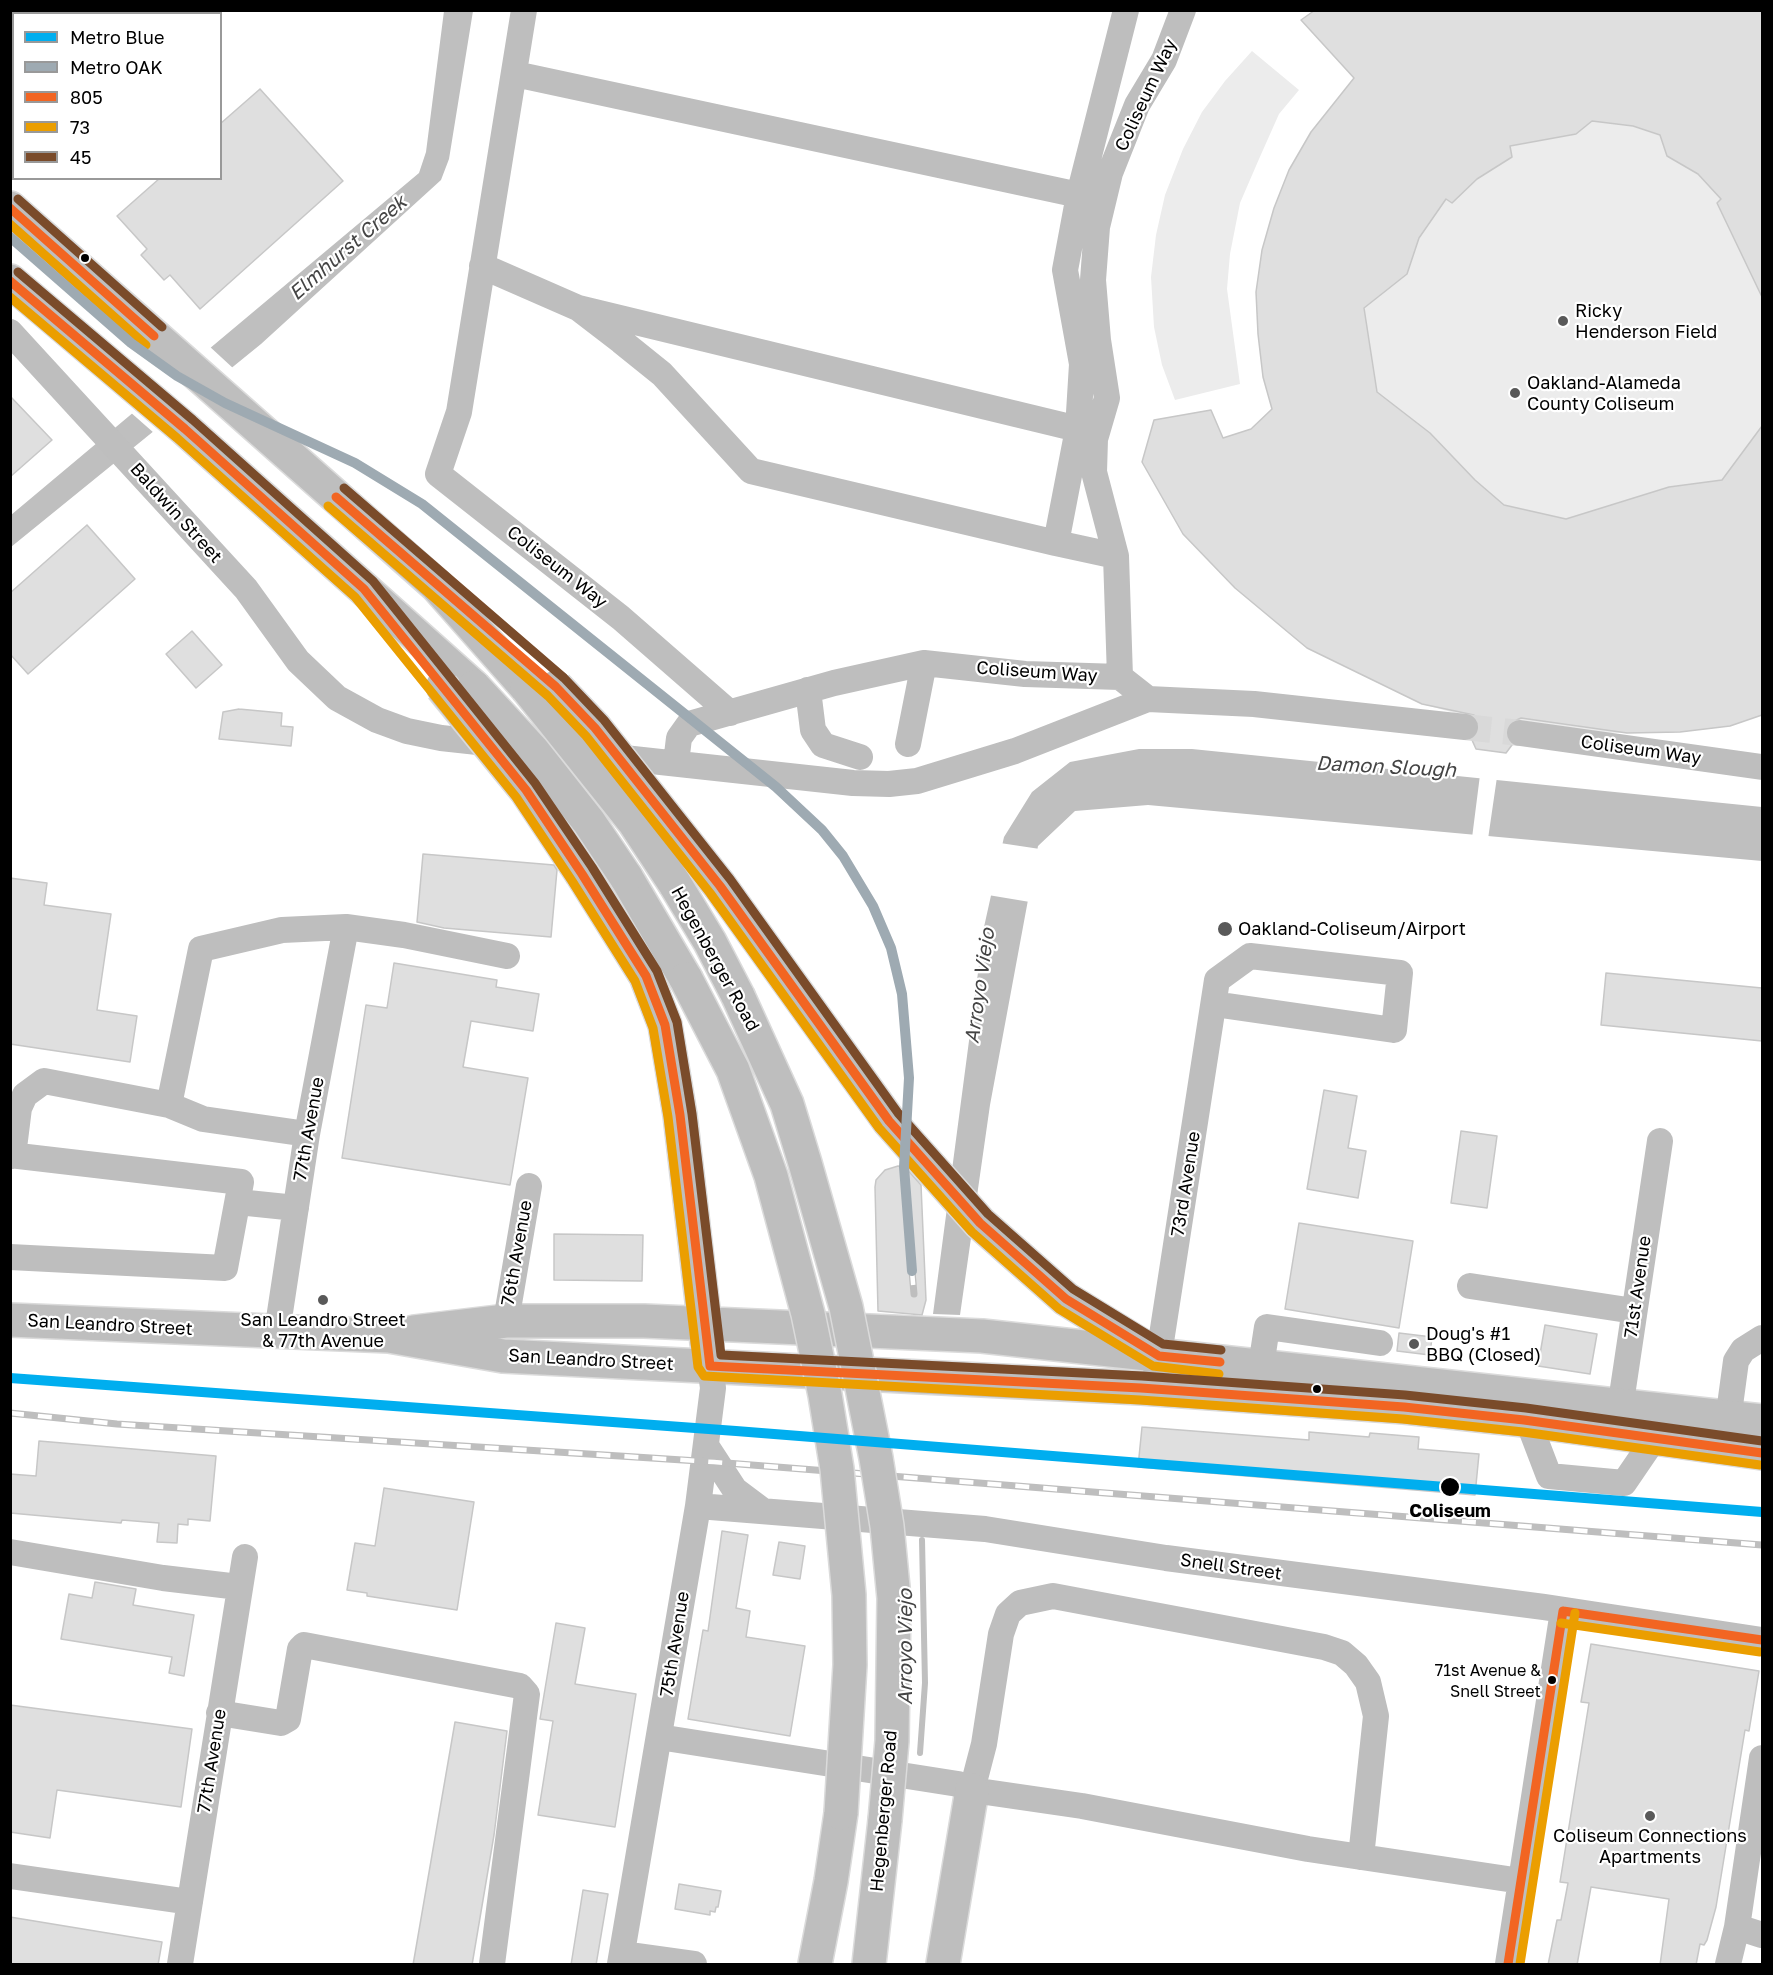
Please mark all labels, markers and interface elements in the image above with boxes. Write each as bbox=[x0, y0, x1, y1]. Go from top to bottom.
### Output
legend bbox=[12, 12, 222, 180]
text: Metro Blue bbox=[70, 26, 164, 48]
street label: Coliseum Way bbox=[1111, 35, 1181, 155]
text: Metro OAK bbox=[70, 56, 163, 78]
text: 805 bbox=[70, 86, 103, 108]
text: 73 bbox=[70, 116, 90, 138]
text: 45 bbox=[70, 146, 91, 168]
water label: Elmhurst Creek bbox=[284, 190, 412, 306]
unlabelled marker bbox=[79, 252, 91, 264]
place label: Ricky Henderson Field bbox=[1575, 300, 1717, 342]
marker: Ricky Henderson Field bbox=[1556, 314, 1570, 328]
place label: Oakland-Alameda County Coliseum bbox=[1527, 372, 1681, 415]
marker: Oakland-Alameda County Coliseum bbox=[1508, 386, 1522, 400]
street label: Baldwin Street bbox=[125, 459, 227, 567]
street label: Coliseum Way bbox=[503, 521, 611, 613]
street label: Coliseum Way bbox=[976, 657, 1098, 687]
street label: Coliseum Way bbox=[1579, 731, 1703, 769]
water label: Damon Slough bbox=[1315, 751, 1457, 783]
street label: Hegenberger Road bbox=[666, 883, 764, 1035]
place label: Oakland-Coliseum/Airport bbox=[1238, 918, 1466, 940]
marker: Oakland-Coliseum/Airport bbox=[1216, 920, 1234, 938]
water label: Arroyo Viejo bbox=[960, 927, 1000, 1045]
street label: 77th Avenue bbox=[289, 1075, 329, 1183]
street label: 73rd Avenue bbox=[1167, 1130, 1205, 1238]
street label: 76th Avenue bbox=[497, 1199, 537, 1307]
street label: 71st Avenue bbox=[1620, 1234, 1656, 1340]
marker: San Leandro Street & 77th Avenue bbox=[316, 1293, 330, 1307]
place label: San Leandro Street & 77th Avenue bbox=[240, 1309, 406, 1352]
street label: San Leandro Street bbox=[27, 1310, 193, 1340]
place label: Doug's #1 BBQ (Closed) bbox=[1426, 1323, 1541, 1366]
marker: Doug's #1 BBQ (Closed) bbox=[1407, 1337, 1421, 1351]
street label: San Leandro Street bbox=[508, 1345, 674, 1375]
unlabelled marker bbox=[1311, 1383, 1323, 1395]
marker: Coliseum bbox=[1439, 1476, 1461, 1498]
place label: Coliseum bbox=[1409, 1500, 1491, 1522]
street label: Snell Street bbox=[1179, 1549, 1283, 1585]
water label: Arroyo Viejo bbox=[894, 1589, 918, 1705]
street label: 75th Avenue bbox=[656, 1590, 694, 1698]
place label: 71st Avenue & Snell Street bbox=[1435, 1661, 1541, 1699]
marker: 71st Avenue & Snell Street bbox=[1546, 1674, 1558, 1686]
street label: 77th Avenue bbox=[193, 1707, 231, 1815]
street label: Hegenberger Road bbox=[866, 1729, 902, 1893]
marker: Coliseum Connections Apartments bbox=[1643, 1809, 1657, 1823]
place label: Coliseum Connections Apartments bbox=[1553, 1825, 1747, 1868]

